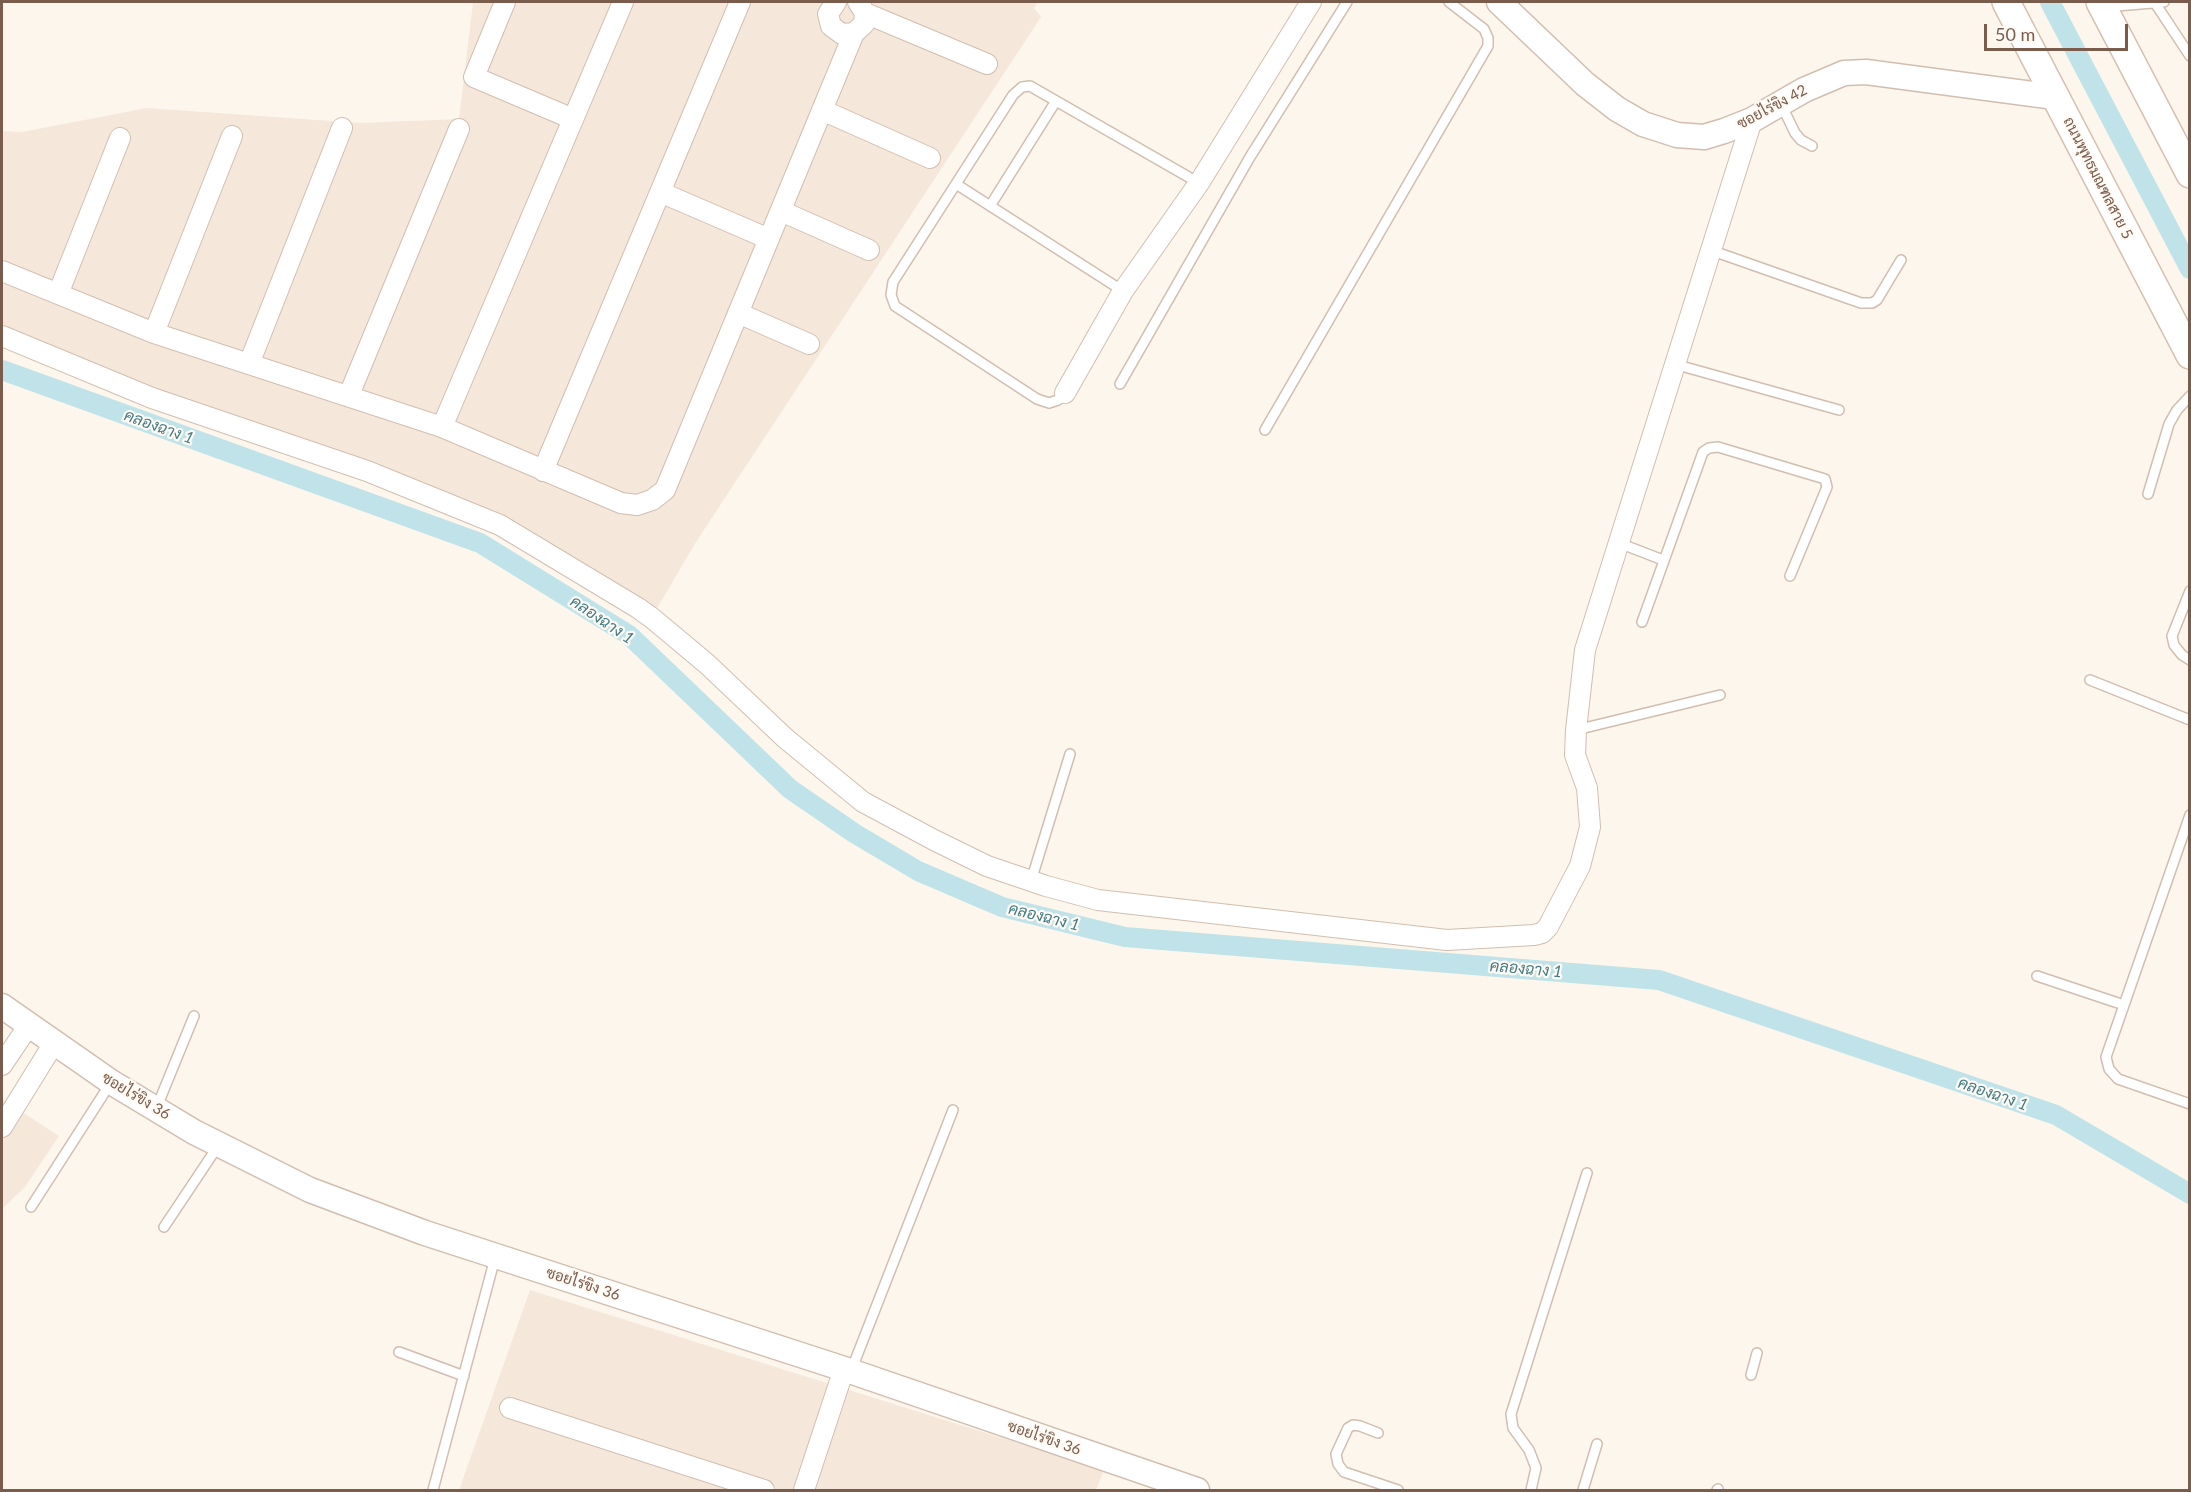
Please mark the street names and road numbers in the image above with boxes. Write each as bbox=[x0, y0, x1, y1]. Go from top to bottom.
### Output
street label: ซอยไร่ขิง 42 bbox=[1734, 81, 1810, 133]
street label: ถนนพุทธมณฑลสาย 5 bbox=[2059, 114, 2137, 242]
street label: ซอยไร่ขิง 36 bbox=[98, 1069, 174, 1123]
street label: ซอยไร่ขิง 36 bbox=[544, 1264, 622, 1304]
street label: ซอยไร่ขิง 36 bbox=[1005, 1417, 1083, 1459]

